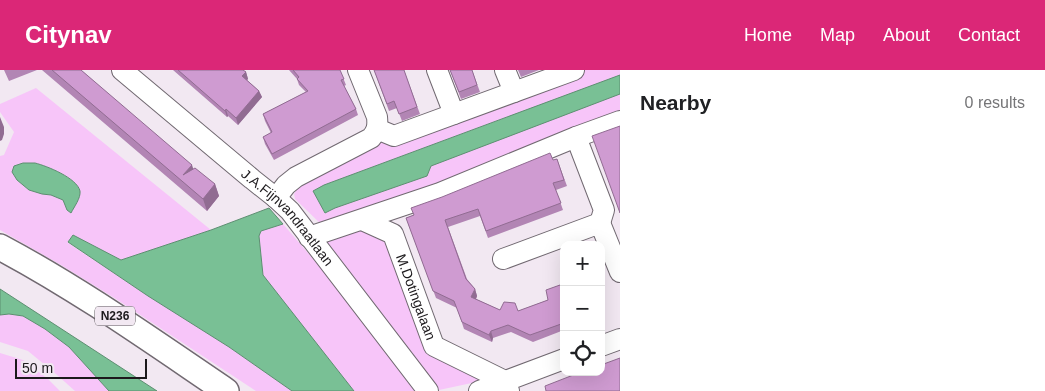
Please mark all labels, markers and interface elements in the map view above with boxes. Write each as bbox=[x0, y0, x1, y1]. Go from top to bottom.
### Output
text: Citynav bbox=[25, 21, 112, 48]
text: Home bbox=[744, 25, 792, 45]
text: Map bbox=[820, 25, 855, 45]
text: About bbox=[883, 25, 930, 45]
text: Contact bbox=[958, 25, 1020, 45]
text: Nearby bbox=[640, 91, 711, 114]
text: 0 results bbox=[965, 94, 1025, 111]
street label: J.A.Fijnvandraatlaan bbox=[238, 165, 337, 269]
map controls bbox=[560, 241, 605, 376]
button: + bbox=[560, 241, 605, 286]
street label: M.Dotingalaan bbox=[393, 252, 439, 342]
button: − bbox=[560, 286, 605, 331]
road number: N236 bbox=[95, 307, 135, 326]
button: locate bbox=[560, 331, 605, 376]
scale bar bbox=[15, 356, 148, 379]
text: 50 m bbox=[22, 360, 53, 376]

